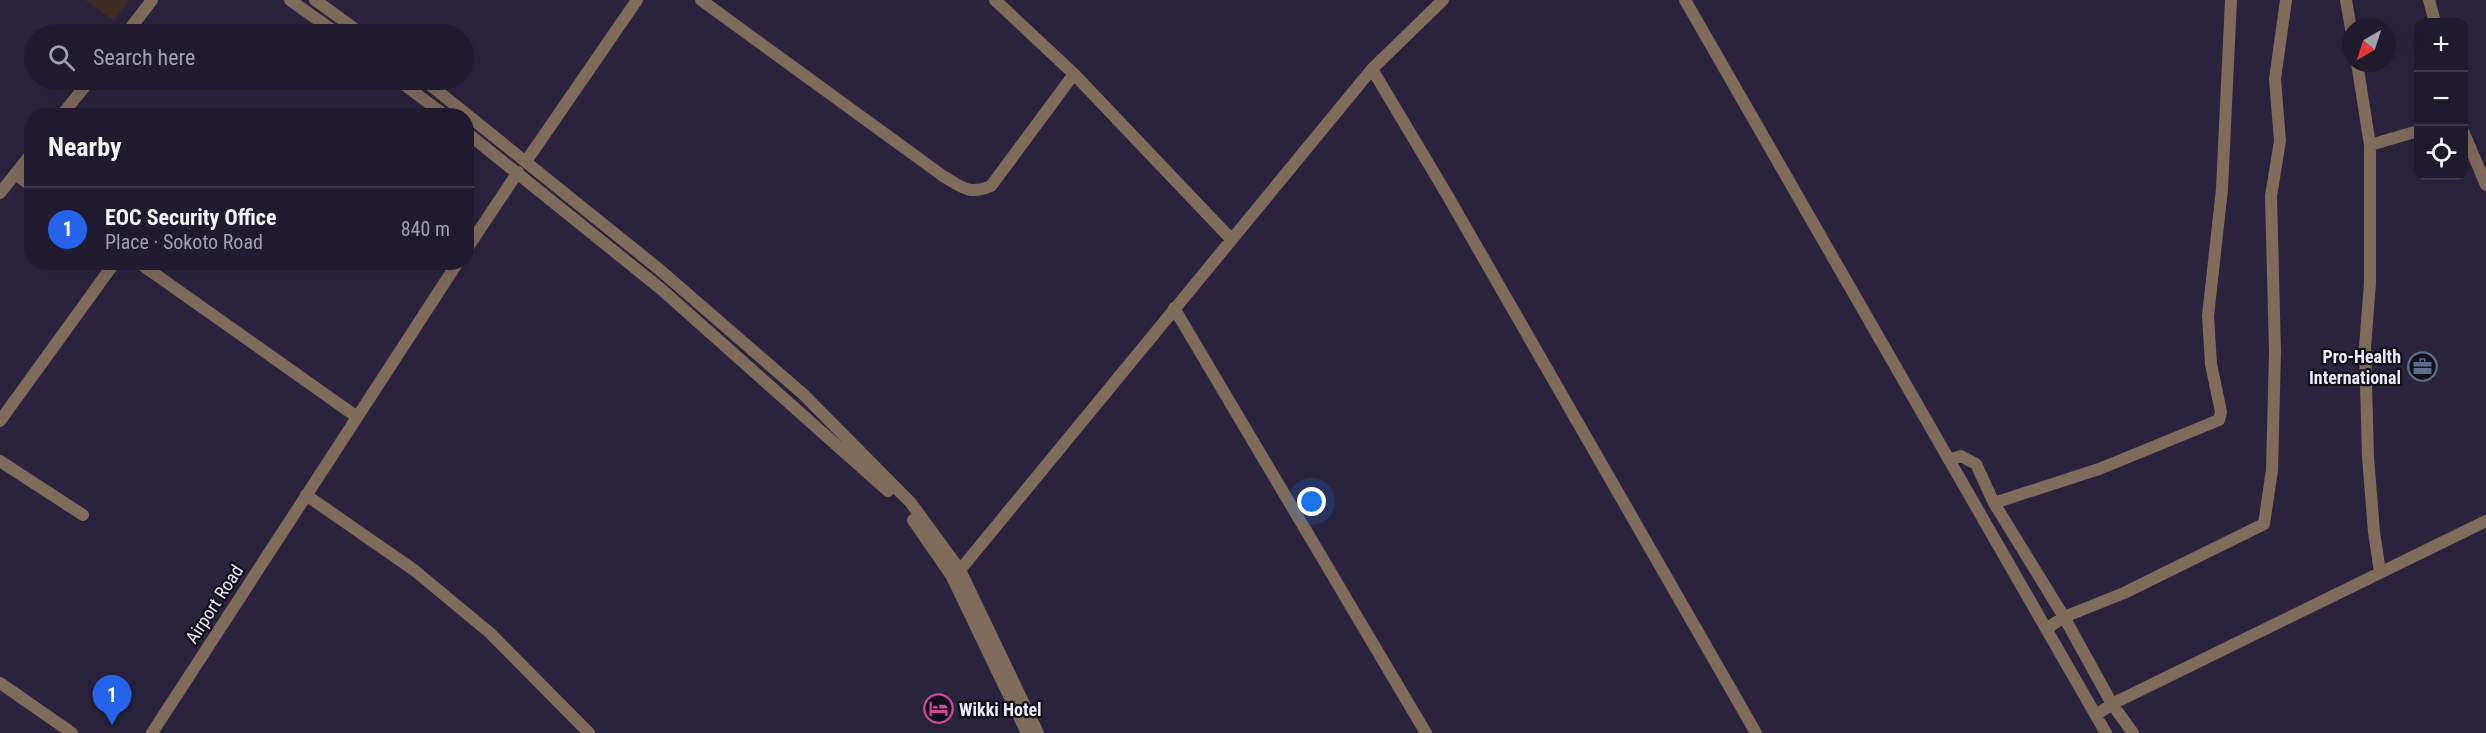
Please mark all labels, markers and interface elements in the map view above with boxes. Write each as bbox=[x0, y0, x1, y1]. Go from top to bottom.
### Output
north arrow bbox=[2342, 18, 2396, 72]
map controls bbox=[2414, 18, 2468, 180]
button: + bbox=[2414, 18, 2468, 72]
search box bbox=[24, 24, 474, 90]
icon: search bbox=[45, 41, 78, 74]
text: Search here bbox=[93, 45, 195, 70]
button: − bbox=[2414, 72, 2468, 126]
button: locate bbox=[2414, 126, 2468, 180]
text: Nearby bbox=[48, 132, 122, 162]
text: EOC Security Office bbox=[105, 205, 276, 230]
text: 1 bbox=[62, 217, 73, 241]
text: 840 m bbox=[401, 217, 450, 241]
text: Place · Sokoto Road bbox=[105, 230, 263, 254]
place label: Pro-Health International bbox=[2309, 346, 2401, 388]
office icon: Pro-Health International bbox=[2406, 350, 2438, 382]
your location bbox=[1297, 487, 1326, 516]
street label: Airport Road bbox=[181, 561, 247, 647]
pin: 1 bbox=[92, 676, 132, 725]
hotel icon: Wikki Hotel bbox=[922, 693, 954, 725]
place label: Wikki Hotel bbox=[959, 699, 1042, 720]

